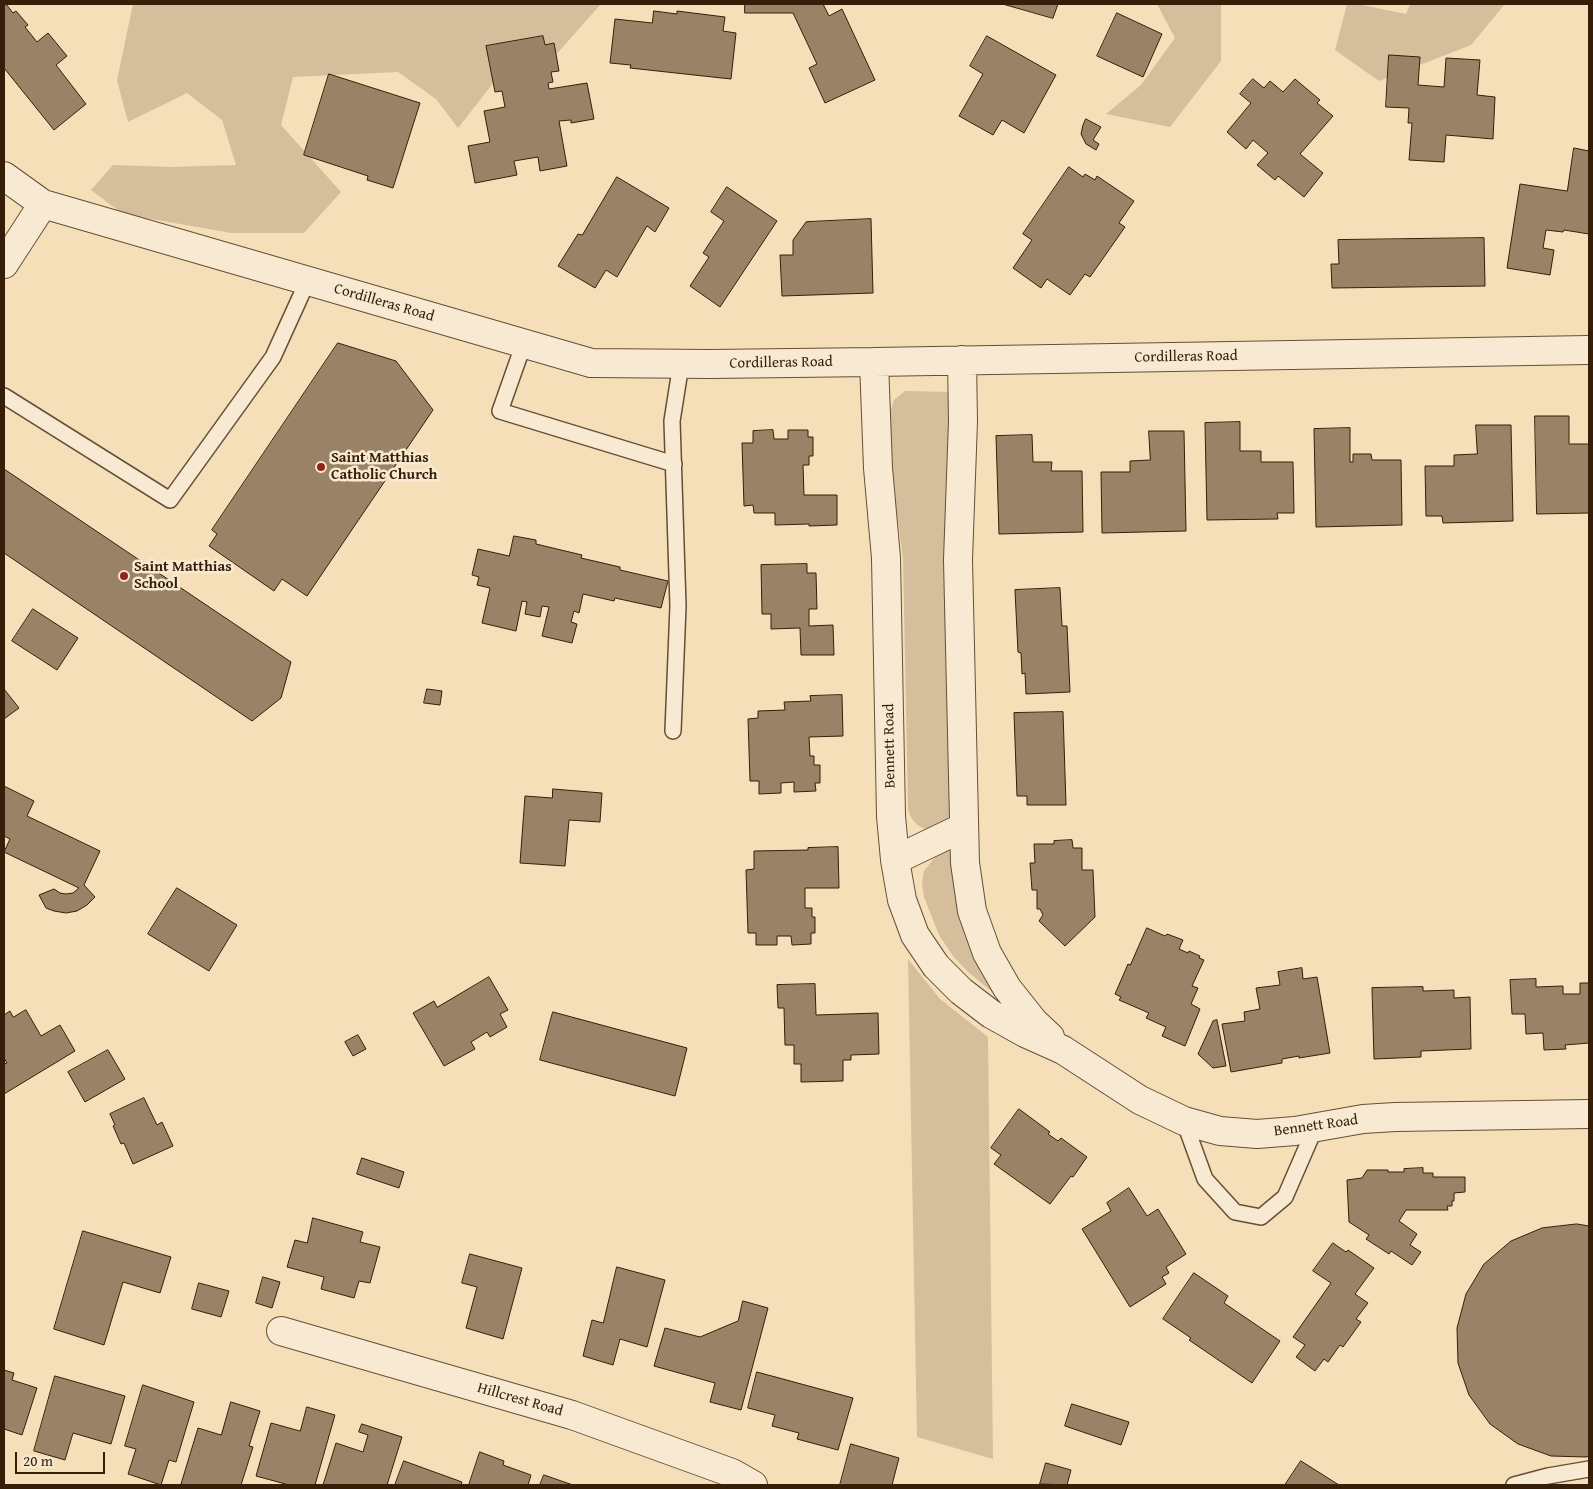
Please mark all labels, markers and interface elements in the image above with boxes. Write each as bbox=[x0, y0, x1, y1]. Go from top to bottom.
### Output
street label: Cordilleras Road bbox=[332, 280, 436, 326]
street label: Cordilleras Road bbox=[1134, 347, 1238, 367]
street label: Cordilleras Road bbox=[729, 353, 833, 373]
place label: Saint Matthias Catholic Church bbox=[331, 449, 437, 484]
marker: Saint Matthias Catholic Church bbox=[315, 461, 327, 473]
place label: Saint Matthias School bbox=[134, 558, 232, 593]
marker: Saint Matthias School bbox=[118, 570, 130, 582]
street label: Bennett Road bbox=[880, 703, 900, 789]
street label: Bennett Road bbox=[1273, 1111, 1359, 1141]
street label: Hillcrest Road bbox=[475, 1379, 565, 1421]
scale bar bbox=[18, 1442, 108, 1474]
text: 20 m bbox=[23, 1450, 53, 1471]

